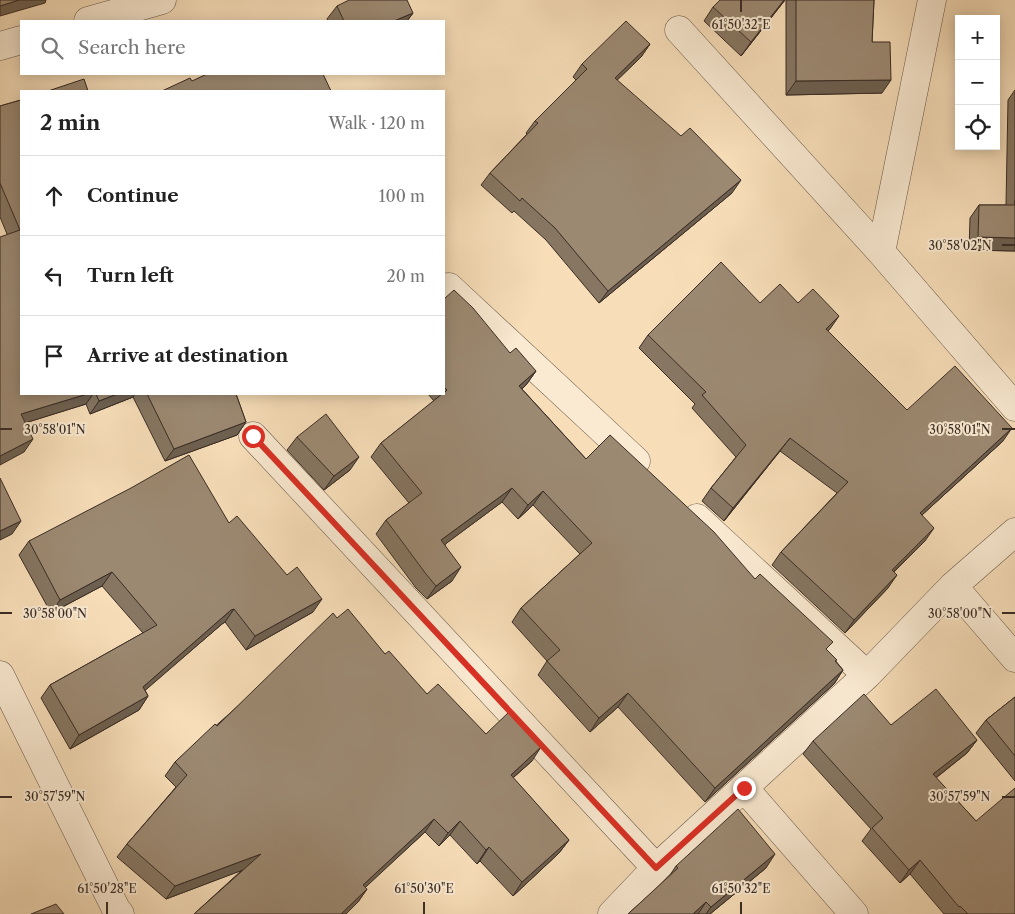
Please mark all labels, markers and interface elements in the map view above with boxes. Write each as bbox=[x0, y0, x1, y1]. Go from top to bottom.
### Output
map controls bbox=[955, 15, 1000, 150]
button: + bbox=[955, 15, 1000, 60]
text: 61°50'32"E bbox=[712, 17, 770, 32]
search box bbox=[20, 20, 445, 75]
icon: search bbox=[38, 34, 66, 62]
text: Search here bbox=[78, 36, 186, 59]
button: − bbox=[955, 60, 1000, 105]
button: locate bbox=[955, 105, 1000, 150]
text: 2 min bbox=[40, 110, 100, 135]
text: Walk · 120 m bbox=[329, 113, 425, 133]
icon: ahead bbox=[40, 182, 68, 210]
text: Continue bbox=[87, 184, 179, 207]
text: 100 m bbox=[379, 186, 425, 206]
text: 30°58'02"N bbox=[928, 238, 992, 253]
icon: left bbox=[40, 262, 68, 290]
text: Turn left bbox=[87, 264, 174, 287]
text: 20 m bbox=[386, 266, 425, 286]
icon: arrive bbox=[40, 342, 68, 370]
text: Arrive at destination bbox=[87, 344, 288, 367]
text: 30°58'01"N bbox=[24, 422, 86, 437]
text: 30°58'01"N bbox=[929, 422, 991, 437]
route start bbox=[242, 425, 265, 448]
text: 30°58'00"N bbox=[23, 606, 87, 621]
text: 30°58'00"N bbox=[928, 606, 992, 621]
route end bbox=[733, 777, 756, 800]
text: 30°57'59"N bbox=[24, 789, 86, 804]
text: 30°57'59"N bbox=[929, 789, 991, 804]
text: 61°50'28"E bbox=[77, 881, 137, 896]
text: 61°50'30"E bbox=[394, 881, 454, 896]
text: 61°50'32"E bbox=[712, 881, 770, 896]

